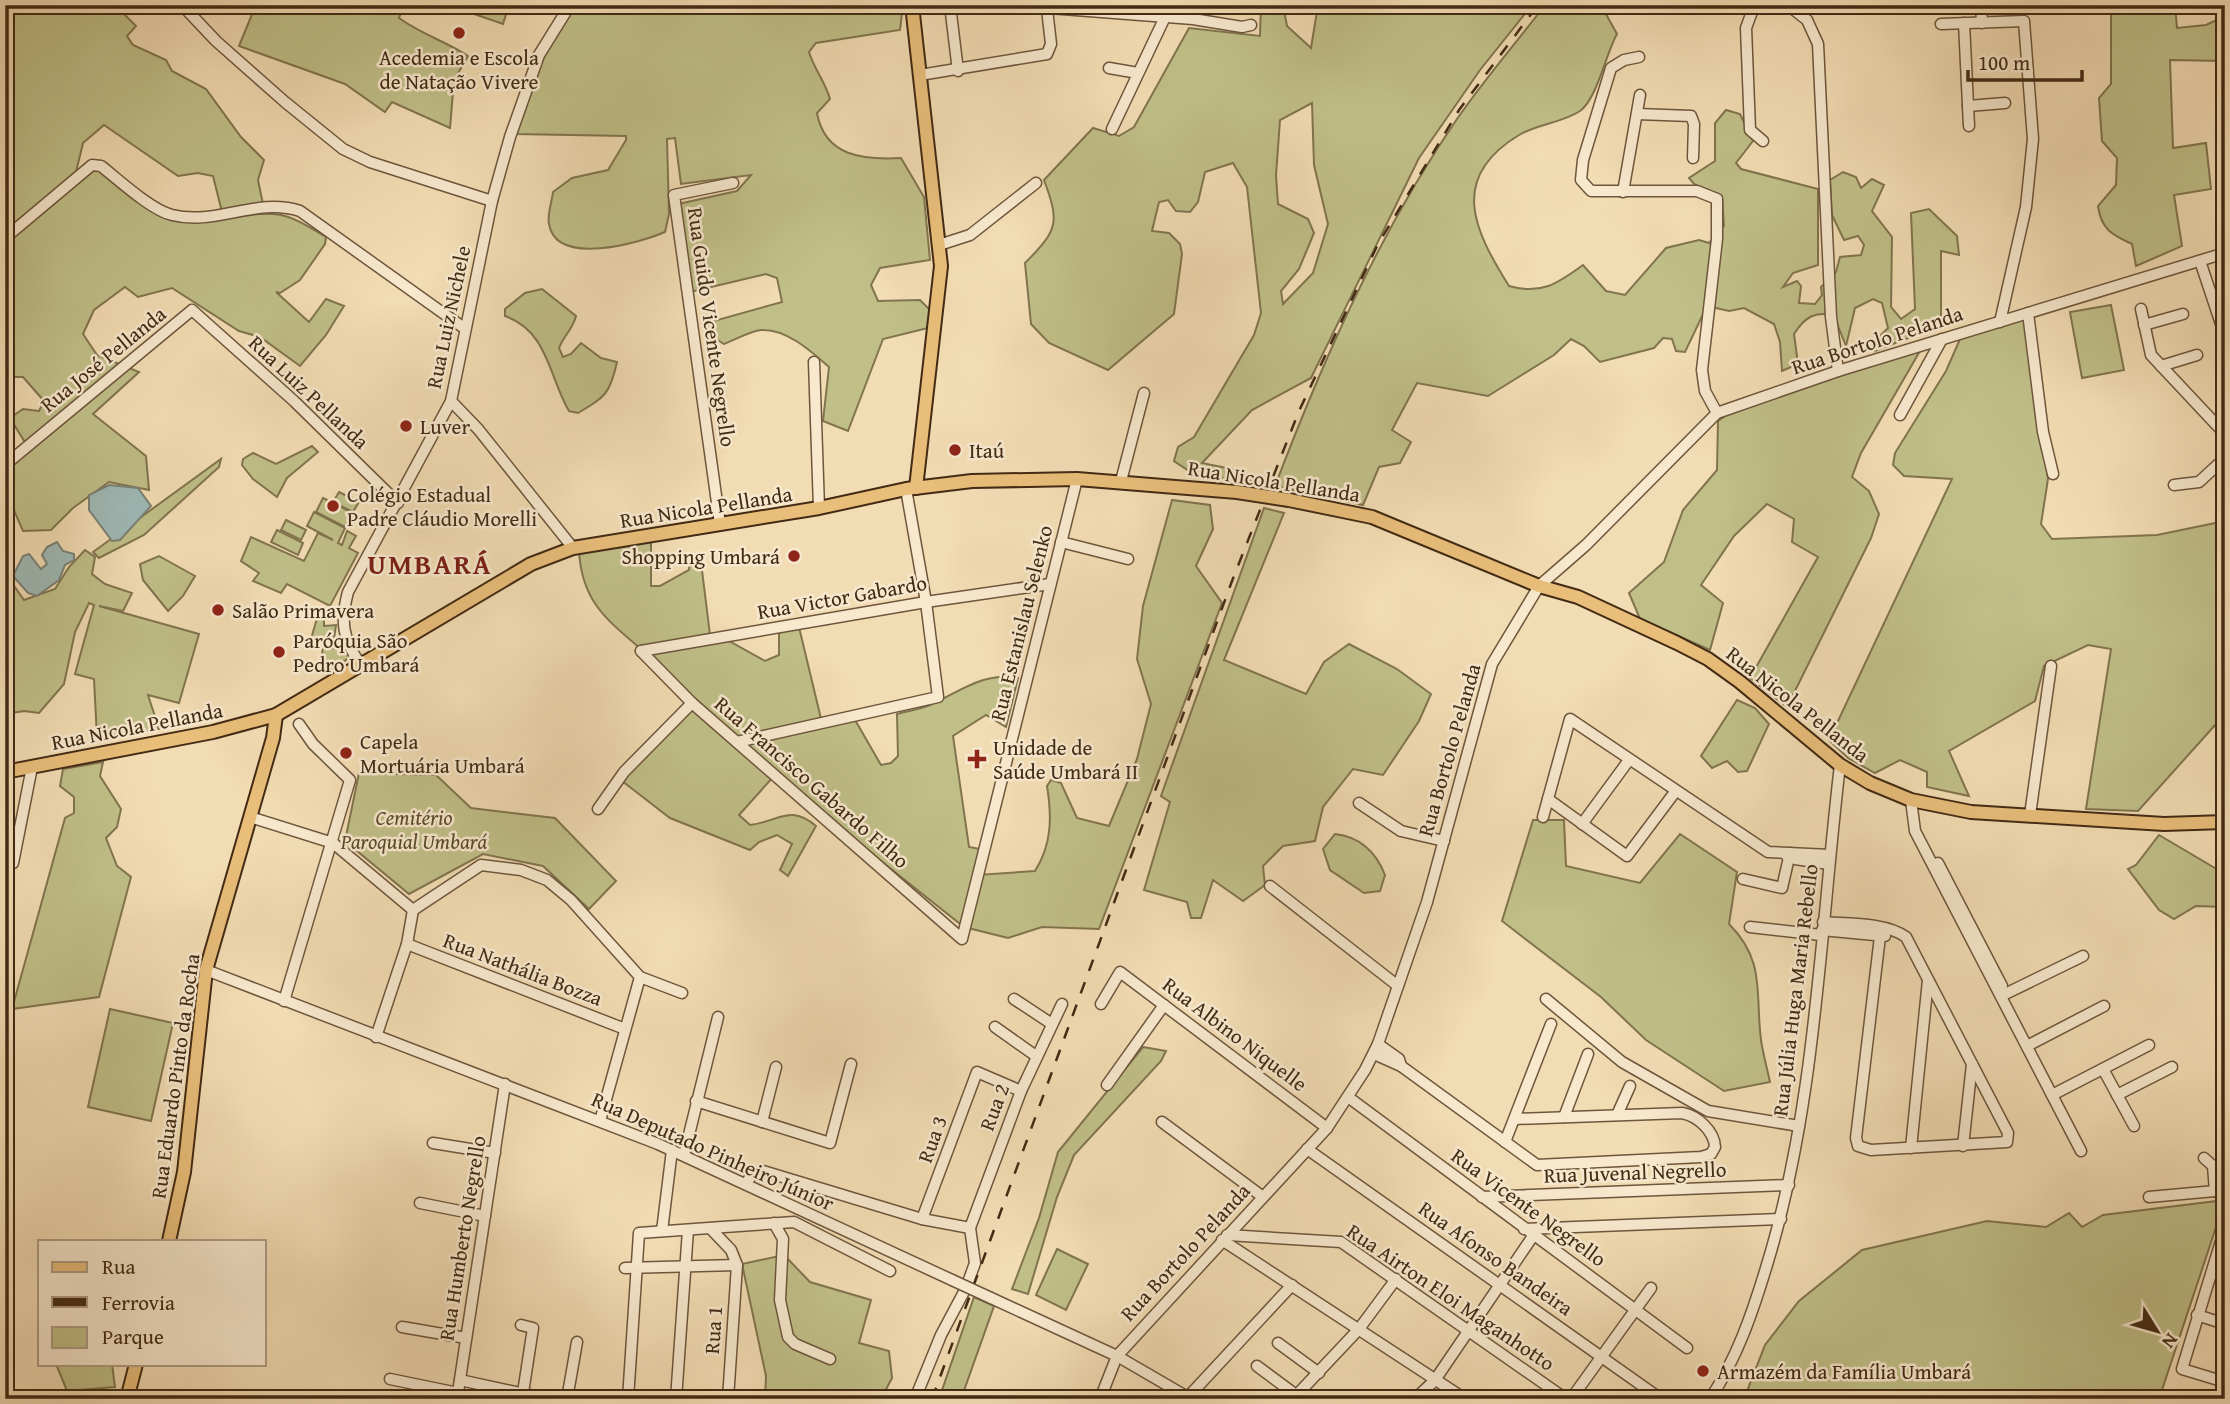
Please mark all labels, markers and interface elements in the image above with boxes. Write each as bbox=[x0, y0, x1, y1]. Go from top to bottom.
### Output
marker: Acedemia e Escola de Natação Vivere bbox=[451, 25, 467, 41]
scale bar bbox=[1968, 38, 2081, 82]
place label: Acedemia e Escola de Natação Vivere bbox=[379, 42, 539, 97]
text: 100 m bbox=[1978, 47, 2030, 78]
street label: Rua Guido Vicente Negrello bbox=[680, 205, 744, 449]
street label: Rua Luiz Nichele bbox=[418, 243, 478, 391]
street label: Rua José Pellanda bbox=[33, 298, 173, 419]
street label: Rua Bortolo Pelanda bbox=[1787, 298, 1967, 382]
street label: Rua Luiz Pellanda bbox=[242, 328, 376, 456]
place label: Luver bbox=[420, 411, 470, 442]
marker: Luver bbox=[398, 418, 414, 434]
place label: Itaú bbox=[969, 435, 1005, 466]
marker: Itaú bbox=[947, 442, 963, 458]
street label: Rua Nicola Pellanda bbox=[1186, 452, 1362, 510]
street label: Rua Nicola Pellanda bbox=[618, 478, 794, 536]
place label: Colégio Estadual Padre Cláudio Morelli bbox=[347, 479, 537, 534]
marker: Colégio Estadual Padre Cláudio Morelli bbox=[325, 498, 341, 514]
street label: Rua Estanislau Selenko bbox=[982, 522, 1060, 724]
place label: Shopping Umbará bbox=[621, 541, 780, 572]
district label: UMBARÁ bbox=[367, 543, 493, 584]
marker: Shopping Umbará bbox=[786, 548, 802, 564]
street label: Rua Victor Gabardo bbox=[755, 567, 929, 627]
place label: Salão Primavera bbox=[232, 595, 374, 626]
marker: Salão Primavera bbox=[210, 602, 226, 618]
place label: Paróquia São Pedro Umbará bbox=[293, 625, 419, 680]
street label: Rua Nicola Pellanda bbox=[1720, 638, 1876, 770]
marker: Paróquia São Pedro Umbará bbox=[271, 644, 287, 660]
street label: Rua Bortolo Pelanda bbox=[1409, 660, 1489, 840]
street label: Rua Francisco Gabardo Filho bbox=[708, 689, 916, 875]
street label: Rua Nicola Pellanda bbox=[49, 694, 225, 758]
place label: Capela Mortuária Umbará bbox=[360, 726, 525, 781]
place label: Unidade de Saúde Umbará II bbox=[993, 732, 1138, 787]
marker: Capela Mortuária Umbará bbox=[338, 745, 354, 761]
marker: Unidade de Saúde Umbará II bbox=[967, 749, 987, 769]
park label: Cemitério Paroquial Umbará bbox=[340, 802, 488, 857]
street label: Rua Júlia Huga Maria Rebello bbox=[1764, 862, 1826, 1118]
street label: Rua Nathália Bozza bbox=[439, 924, 607, 1014]
street label: Rua Eduardo Pinto da Rocha bbox=[142, 951, 208, 1201]
street label: Rua Albino Niquelle bbox=[1156, 969, 1314, 1099]
street label: Rua 2 bbox=[971, 1079, 1017, 1135]
street label: Rua Deputado Pinheiro Júnior bbox=[587, 1083, 839, 1219]
street label: Rua 3 bbox=[909, 1111, 955, 1167]
street label: Rua Humberto Negrello bbox=[430, 1133, 494, 1343]
street label: Rua Vicente Negrello bbox=[1445, 1140, 1613, 1274]
street label: Rua Juvenal Negrello bbox=[1543, 1153, 1727, 1191]
street label: Rua Bortolo Pelanda bbox=[1113, 1176, 1257, 1328]
street label: Rua Afonso Bandeira bbox=[1412, 1193, 1580, 1323]
street label: Rua Airton Eloi Maganhotto bbox=[1341, 1216, 1561, 1378]
legend bbox=[38, 1240, 266, 1366]
text: Rua bbox=[102, 1251, 135, 1282]
text: Ferrovia bbox=[102, 1287, 175, 1318]
north arrow bbox=[2122, 1296, 2192, 1366]
street label: Rua 1 bbox=[696, 1305, 730, 1355]
text: Parque bbox=[102, 1321, 164, 1352]
text: N bbox=[2155, 1328, 2186, 1355]
place label: Armazém da Família Umbará bbox=[1717, 1356, 1971, 1387]
marker: Armazém da Família Umbará bbox=[1695, 1363, 1711, 1379]

